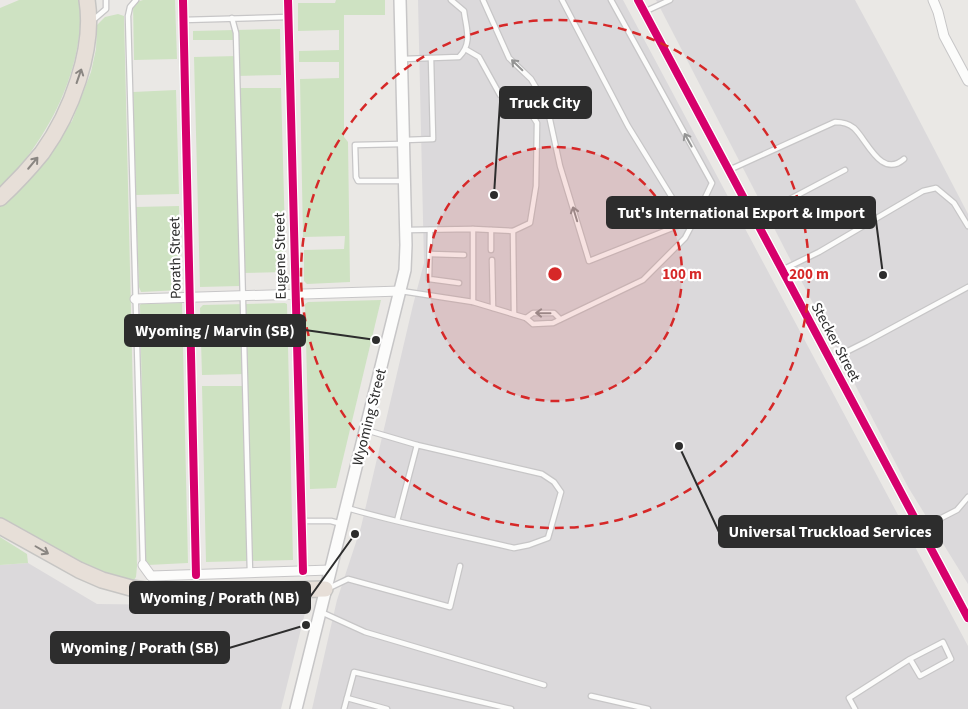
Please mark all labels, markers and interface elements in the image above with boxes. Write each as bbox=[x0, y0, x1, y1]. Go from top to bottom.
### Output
one-way arrow bbox=[512, 60, 524, 72]
one-way arrow bbox=[75, 69, 84, 85]
callout: Truck City bbox=[500, 87, 591, 118]
text: Truck City bbox=[509, 92, 581, 114]
one-way arrow bbox=[682, 134, 692, 148]
one-way arrow bbox=[28, 156, 39, 169]
callout: Tut's International Export & Import bbox=[607, 197, 875, 228]
text: Tut's International Export & Import bbox=[617, 202, 865, 224]
one-way arrow bbox=[570, 207, 580, 223]
street label: Eugene Street bbox=[269, 212, 292, 300]
street label: Porath Street bbox=[164, 217, 187, 299]
text: 100 m bbox=[662, 264, 702, 285]
text: 200 m bbox=[789, 264, 829, 285]
centre of rings bbox=[546, 265, 564, 283]
street label: Stecker Street bbox=[806, 299, 865, 386]
one-way arrow bbox=[536, 308, 552, 318]
callout: Wyoming / Marvin (SB) bbox=[125, 315, 305, 346]
text: Wyoming / Marvin (SB) bbox=[135, 320, 295, 342]
street label: Wyoming Street bbox=[347, 366, 392, 468]
callout: Universal Truckload Services bbox=[719, 516, 942, 547]
text: Universal Truckload Services bbox=[728, 521, 932, 543]
one-way arrow bbox=[35, 546, 49, 556]
callout: Wyoming / Porath (NB) bbox=[130, 582, 310, 613]
text: Wyoming / Porath (NB) bbox=[140, 587, 300, 609]
callout: Wyoming / Porath (SB) bbox=[51, 632, 229, 663]
text: Wyoming / Porath (SB) bbox=[61, 637, 219, 659]

